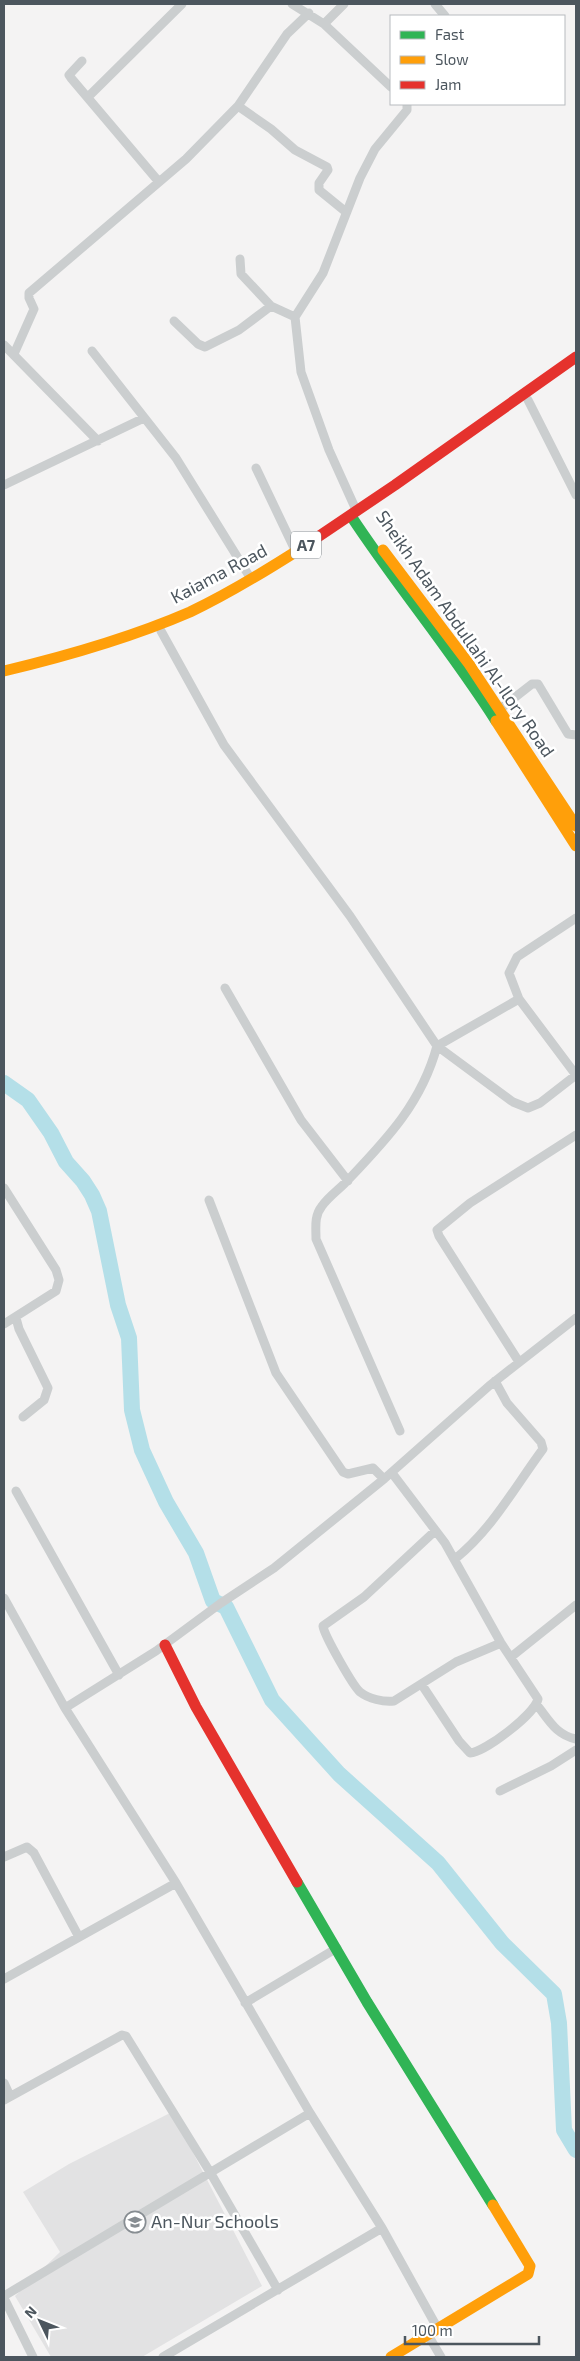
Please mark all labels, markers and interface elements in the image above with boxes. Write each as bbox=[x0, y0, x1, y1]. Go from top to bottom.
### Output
legend bbox=[390, 15, 565, 105]
text: Fast bbox=[435, 25, 465, 43]
text: Slow bbox=[435, 50, 469, 68]
text: Jam bbox=[435, 75, 461, 93]
street label: Sheikh Adam Abdullahi Al-Ilory Road bbox=[372, 506, 560, 761]
road number: A7 bbox=[291, 532, 321, 558]
street label: Kaiama Road bbox=[167, 539, 270, 608]
school or university icon: An-Nur Schools bbox=[123, 2210, 147, 2234]
place label: An-Nur Schools bbox=[151, 2210, 279, 2232]
north arrow bbox=[15, 2296, 65, 2346]
text: N bbox=[20, 2302, 40, 2321]
scale bar bbox=[405, 2314, 539, 2346]
text: 100 m bbox=[412, 2321, 453, 2339]

